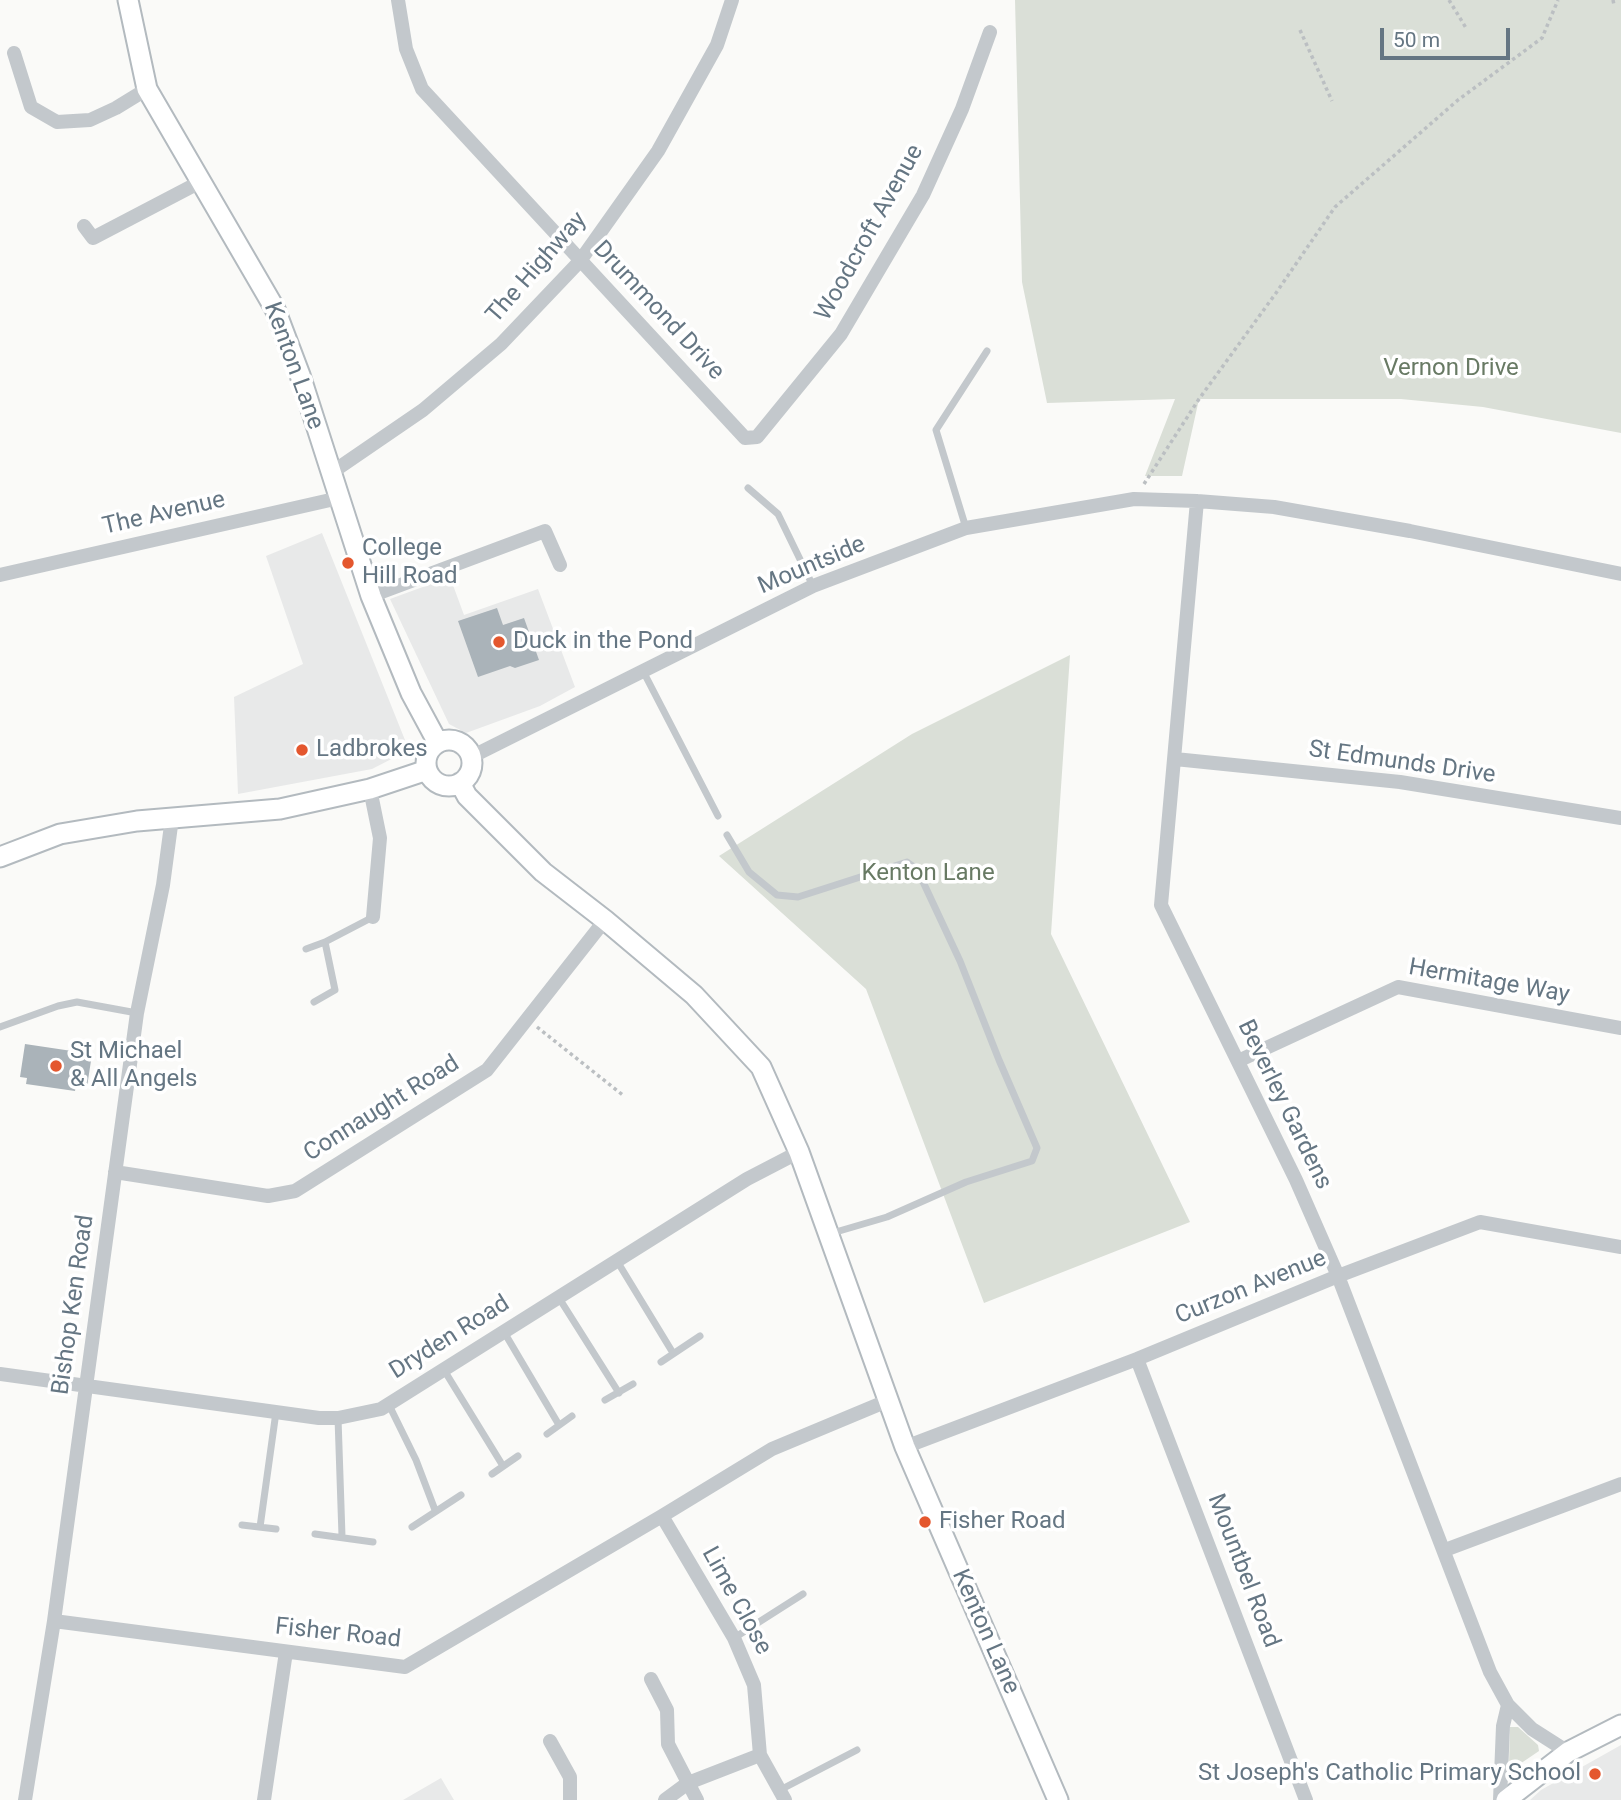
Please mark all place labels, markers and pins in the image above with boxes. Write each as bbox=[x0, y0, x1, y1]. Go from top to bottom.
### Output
place label: College Hill Road bbox=[362, 535, 458, 591]
marker: College Hill Road bbox=[340, 555, 356, 571]
place label: Duck in the Pond bbox=[513, 628, 693, 656]
marker: Duck in the Pond bbox=[491, 634, 507, 650]
place label: Ladbrokes bbox=[316, 736, 428, 764]
marker: Ladbrokes bbox=[294, 742, 310, 758]
place label: St Michael & All Angels bbox=[70, 1038, 197, 1094]
marker: St Michael & All Angels bbox=[48, 1058, 64, 1074]
place label: Fisher Road bbox=[939, 1508, 1066, 1536]
marker: Fisher Road bbox=[917, 1514, 933, 1530]
place label: St Joseph's Catholic Primary School bbox=[1198, 1760, 1581, 1788]
marker: St Joseph's Catholic Primary School bbox=[1587, 1766, 1603, 1782]

